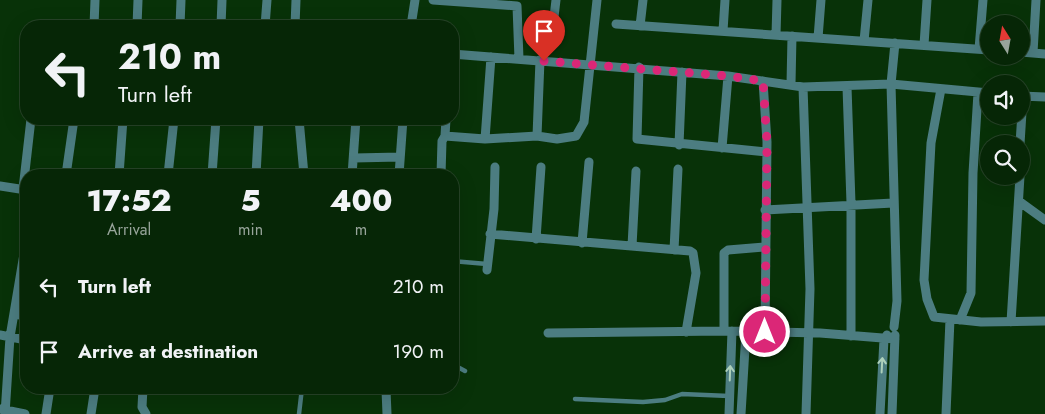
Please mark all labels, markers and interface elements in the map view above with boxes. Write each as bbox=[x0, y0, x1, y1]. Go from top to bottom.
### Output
pin bbox=[523, 10, 565, 61]
north arrow bbox=[980, 15, 1030, 65]
map controls bbox=[980, 15, 1030, 185]
icon: arrive bbox=[530, 17, 558, 45]
text: 210 m bbox=[118, 32, 221, 82]
icon: left bbox=[35, 40, 100, 105]
button: sound bbox=[980, 75, 1030, 125]
text: Turn left bbox=[118, 78, 192, 110]
button: search bbox=[980, 135, 1030, 185]
text: 17:52 bbox=[87, 179, 172, 222]
text: 5 bbox=[241, 179, 261, 222]
text: 400 bbox=[330, 179, 392, 222]
text: Arrival bbox=[107, 218, 151, 241]
text: min bbox=[238, 218, 263, 241]
text: m bbox=[355, 218, 367, 241]
icon: left bbox=[35, 273, 63, 301]
text: Turn left bbox=[78, 273, 151, 300]
text: 210 m bbox=[393, 273, 444, 300]
position arrow bbox=[738, 305, 790, 357]
icon: arrive bbox=[35, 338, 63, 366]
text: Arrive at destination bbox=[78, 338, 258, 365]
text: 190 m bbox=[393, 338, 444, 365]
one-way arrow bbox=[878, 358, 887, 374]
one-way arrow bbox=[726, 365, 735, 381]

